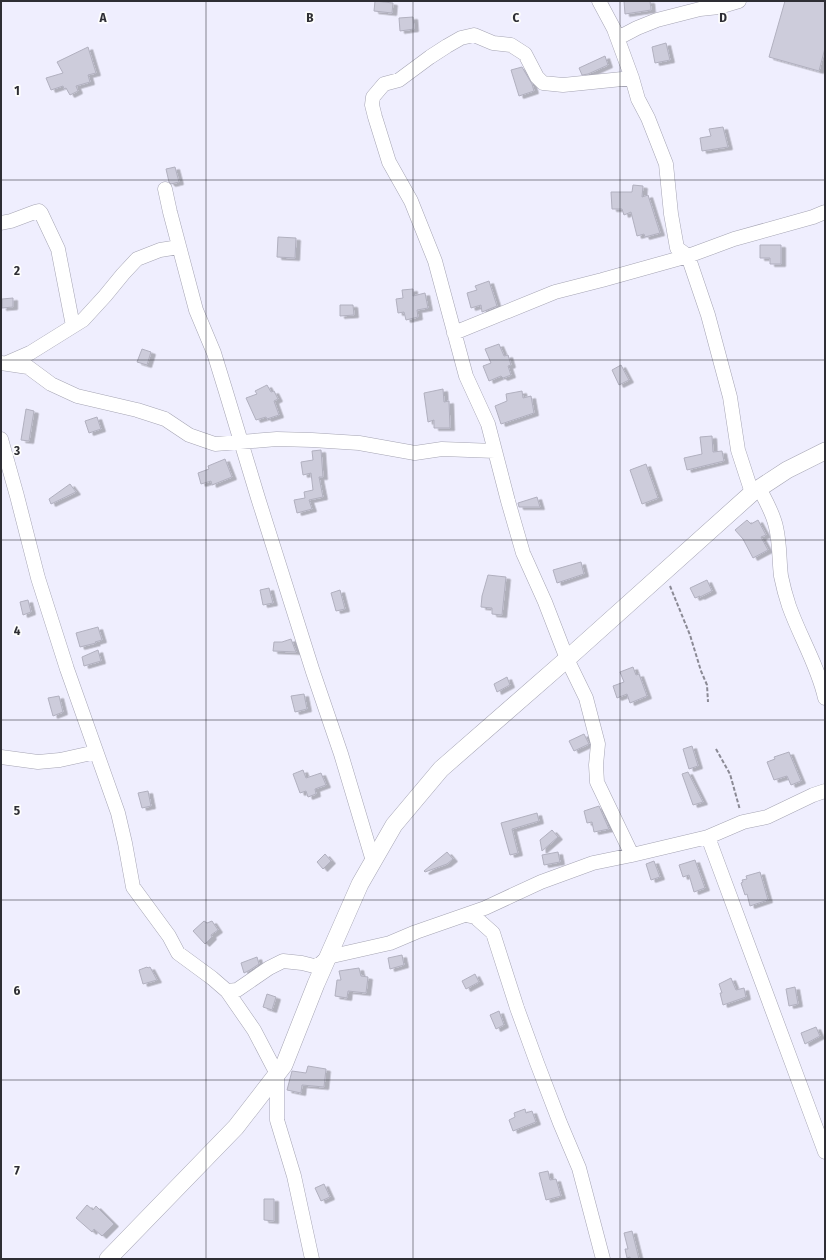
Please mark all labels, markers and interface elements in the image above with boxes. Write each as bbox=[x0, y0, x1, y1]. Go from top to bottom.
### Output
text: A bbox=[98, 10, 107, 25]
text: B bbox=[306, 10, 314, 25]
text: C bbox=[513, 10, 520, 25]
text: D bbox=[719, 10, 727, 25]
text: 1 bbox=[14, 83, 20, 98]
text: 2 bbox=[13, 263, 20, 278]
text: 3 bbox=[13, 443, 20, 458]
text: 4 bbox=[14, 623, 21, 638]
text: 5 bbox=[14, 803, 20, 818]
text: 6 bbox=[14, 983, 21, 998]
text: 7 bbox=[14, 1163, 20, 1178]

